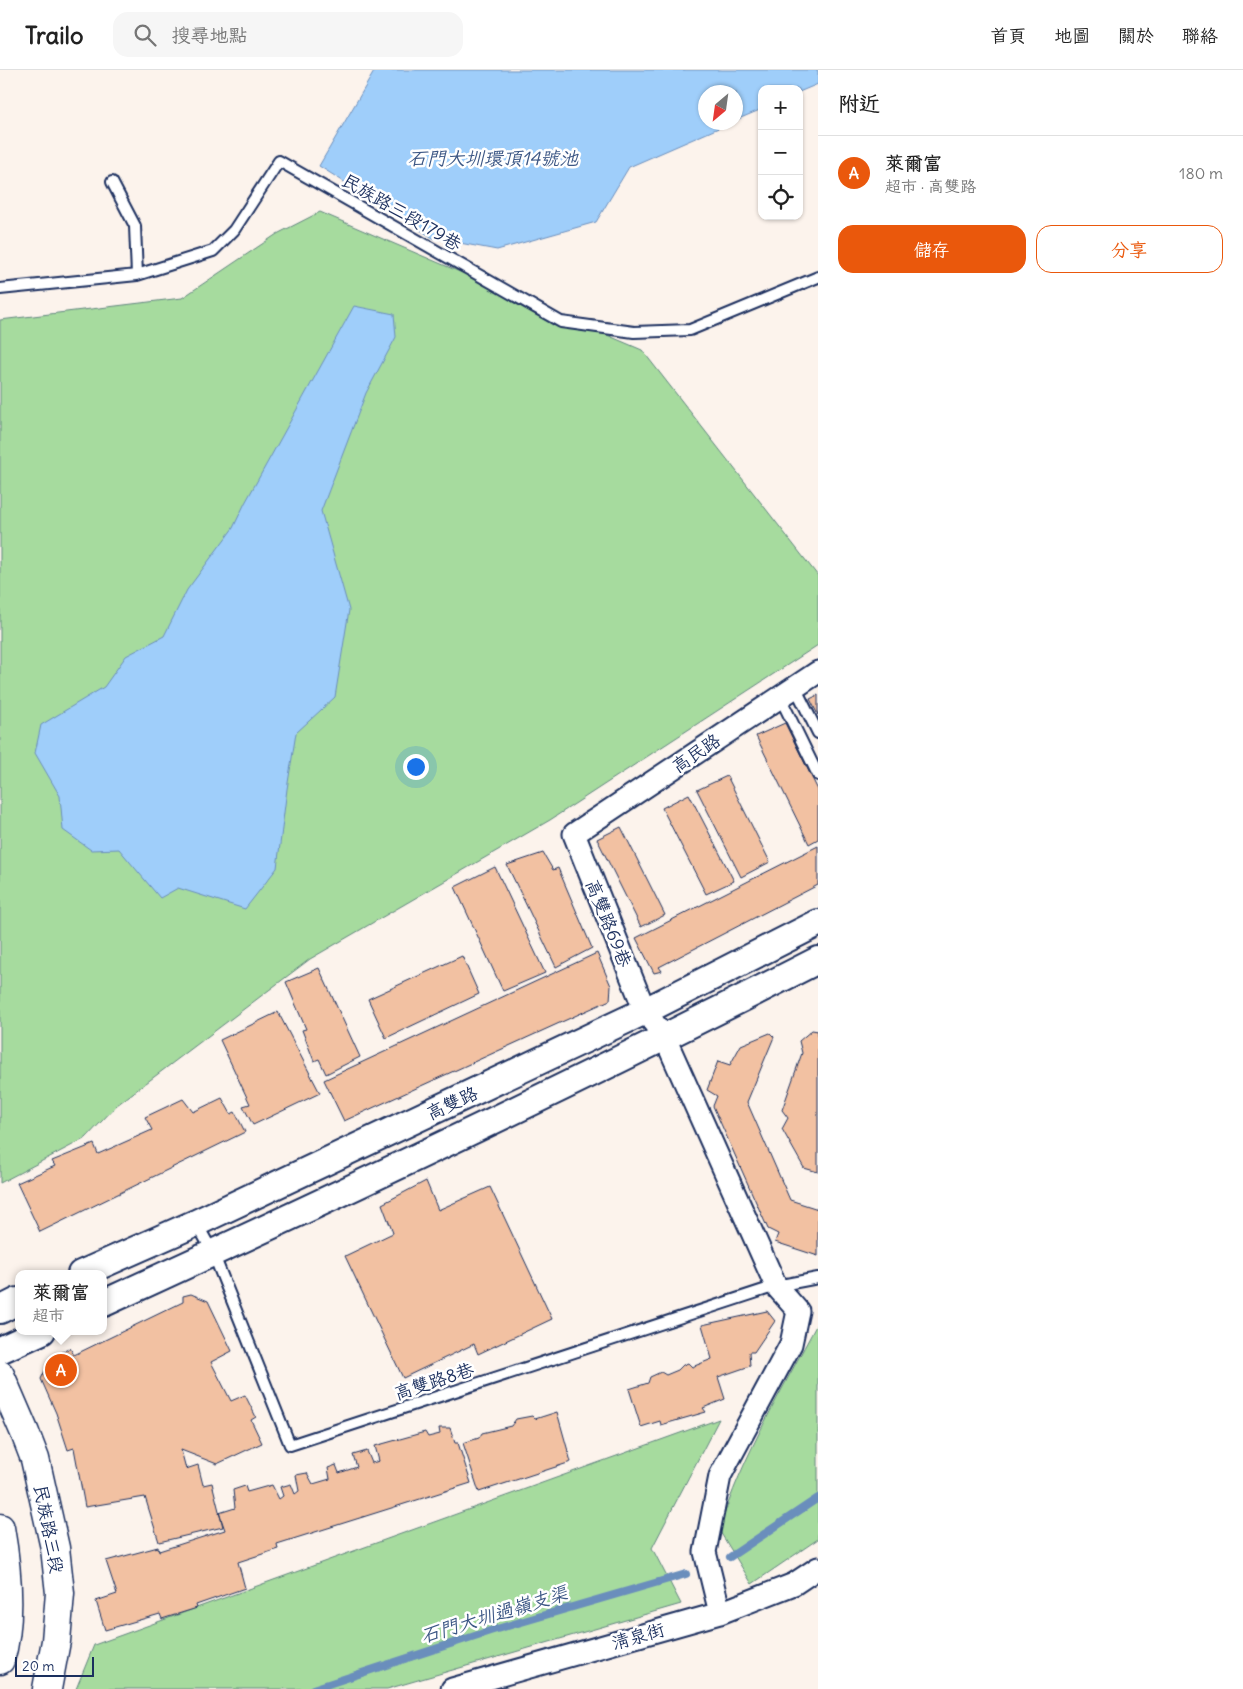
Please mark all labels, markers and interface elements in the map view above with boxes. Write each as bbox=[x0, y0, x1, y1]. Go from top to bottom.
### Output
search box bbox=[113, 12, 463, 57]
text: Trailo bbox=[25, 20, 83, 50]
icon: search bbox=[131, 21, 159, 49]
text: 搜尋地點 bbox=[171, 23, 247, 47]
text: 首頁 bbox=[990, 24, 1026, 47]
text: 地圖 bbox=[1054, 24, 1090, 47]
text: 關於 bbox=[1118, 24, 1154, 47]
text: 聯絡 bbox=[1182, 24, 1218, 47]
north arrow bbox=[698, 85, 743, 130]
map controls bbox=[758, 85, 803, 220]
button: + bbox=[758, 85, 803, 130]
text: 附近 bbox=[838, 90, 880, 117]
button: − bbox=[758, 130, 803, 175]
water label: 石門大圳環頂14號池 bbox=[408, 146, 579, 170]
text: 萊爾富 bbox=[885, 151, 942, 175]
text: A bbox=[849, 163, 859, 183]
text: 180 m bbox=[1179, 163, 1223, 183]
street label: 民族路三段179巷 bbox=[338, 168, 466, 256]
button: locate bbox=[758, 175, 803, 220]
text: 超市 · 高雙路 bbox=[885, 176, 976, 196]
button: 儲存 bbox=[838, 225, 1026, 273]
button: 分享 bbox=[1036, 225, 1223, 273]
street label: 高民路 bbox=[667, 728, 725, 778]
your location bbox=[403, 754, 429, 780]
street label: 高雙路69巷 bbox=[581, 876, 637, 970]
street label: 高雙路 bbox=[423, 1081, 481, 1125]
popup bbox=[15, 1270, 107, 1335]
text: 萊爾富 bbox=[32, 1280, 90, 1304]
text: 超市 bbox=[32, 1305, 65, 1325]
pin: A bbox=[45, 1351, 77, 1389]
street label: 高雙路8巷 bbox=[391, 1357, 477, 1405]
street label: 民族路三段 bbox=[29, 1483, 69, 1575]
water label: 石門大圳過嶺支渠 bbox=[418, 1580, 572, 1648]
street label: 清泉街 bbox=[609, 1618, 667, 1654]
scale bar bbox=[15, 1654, 94, 1677]
text: 20 m bbox=[22, 1657, 55, 1675]

